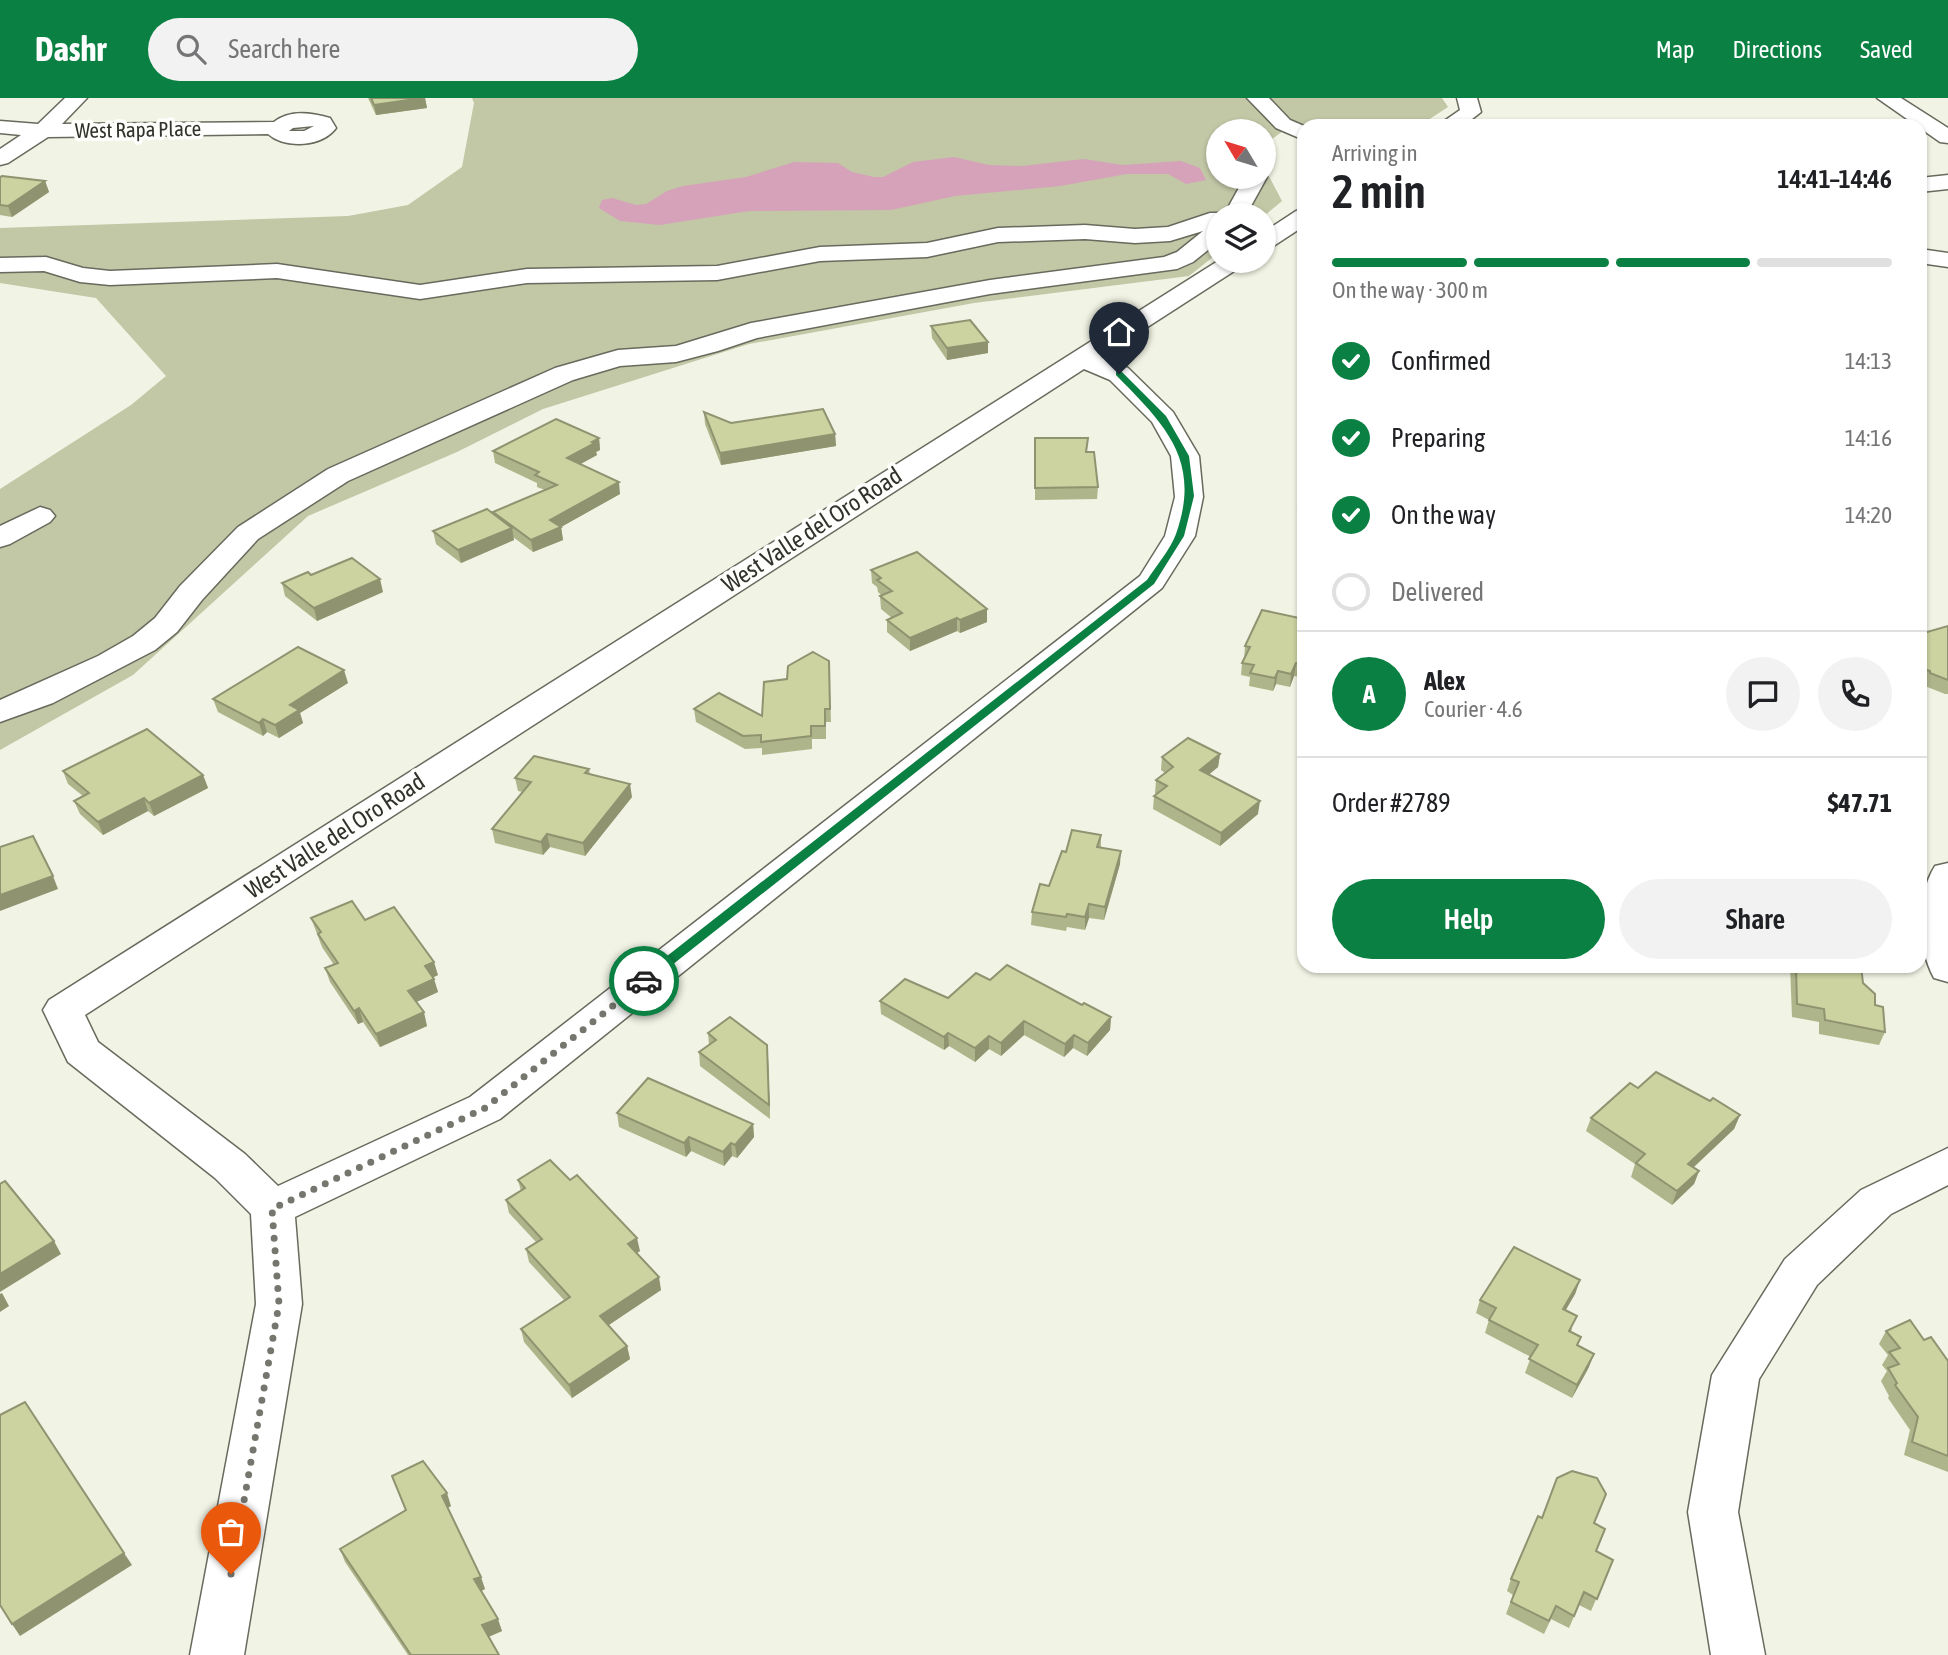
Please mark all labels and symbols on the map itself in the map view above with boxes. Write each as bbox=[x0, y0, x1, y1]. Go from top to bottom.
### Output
street label: West Rapa Place bbox=[75, 116, 201, 142]
north arrow bbox=[1206, 119, 1276, 189]
pin bbox=[1089, 302, 1149, 374]
street label: West Valle del Oro Road bbox=[717, 461, 907, 598]
street label: West Valle del Oro Road bbox=[240, 767, 430, 904]
courier bbox=[609, 946, 679, 1016]
pin bbox=[201, 1502, 261, 1574]

